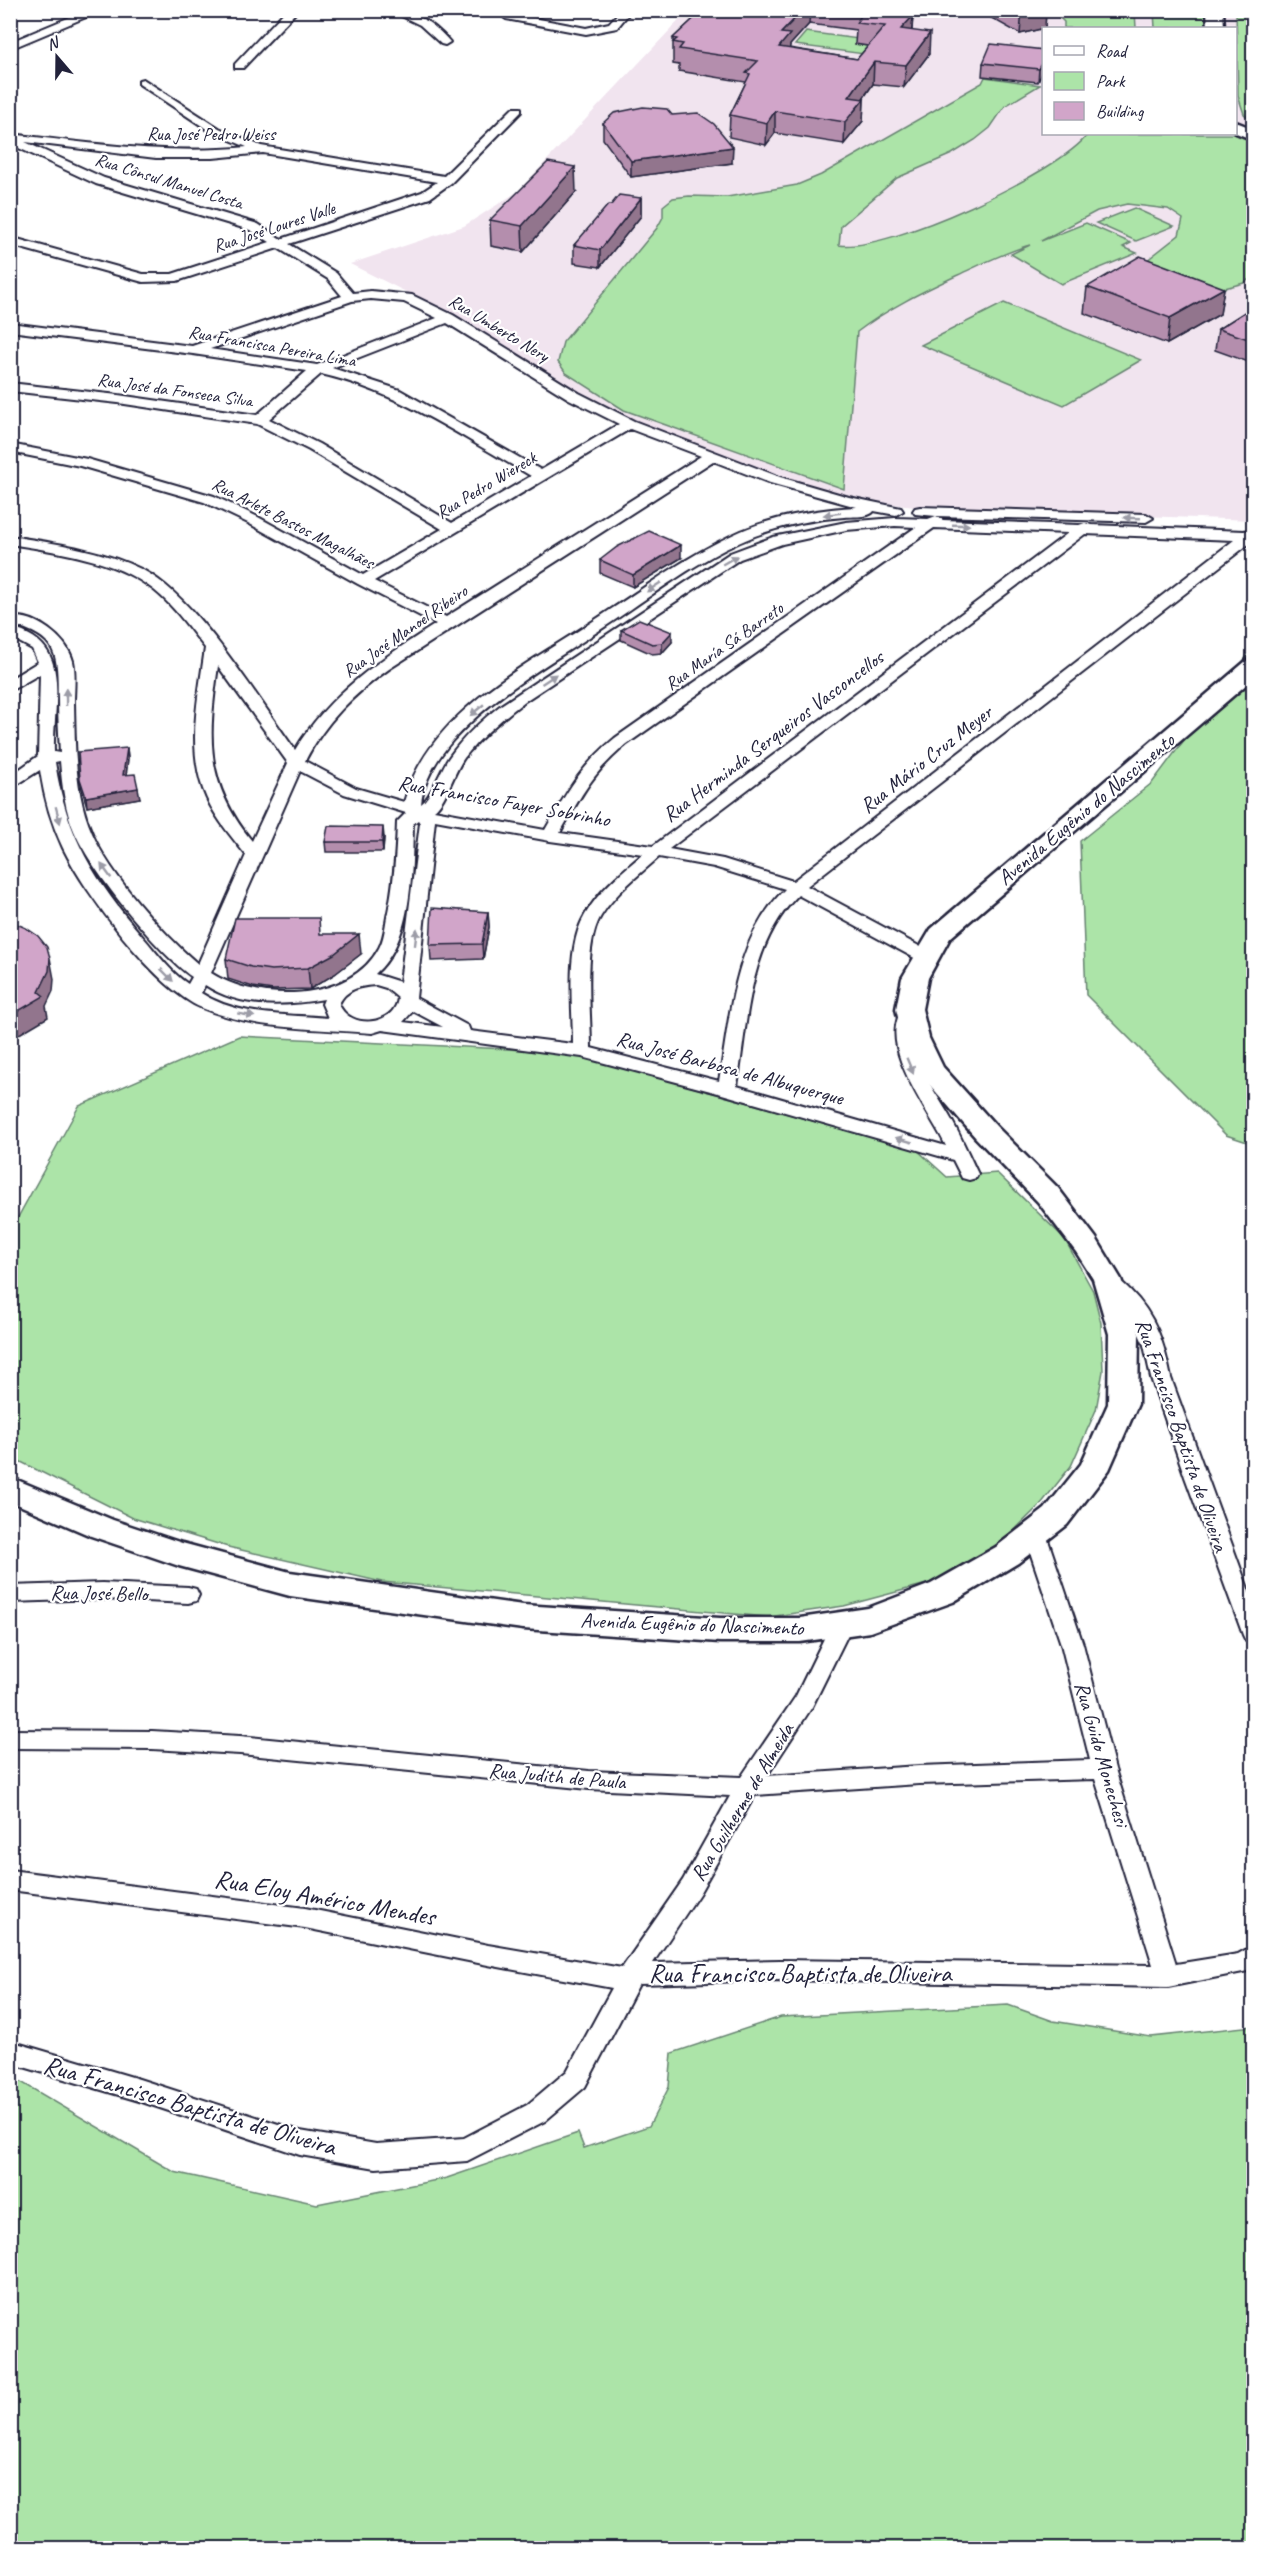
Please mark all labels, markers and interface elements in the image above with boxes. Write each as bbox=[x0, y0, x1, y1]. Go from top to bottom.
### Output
north arrow bbox=[27, 27, 87, 87]
legend bbox=[1042, 27, 1237, 135]
text: N bbox=[44, 32, 63, 55]
text: Road bbox=[1096, 40, 1129, 62]
text: Park bbox=[1096, 70, 1126, 92]
text: Building bbox=[1096, 100, 1145, 122]
street label: Rua José Pedro Weiss bbox=[147, 123, 277, 145]
street label: Rua Cônsul Manuel Costa bbox=[93, 148, 247, 214]
street label: Rua José Loures Valle bbox=[210, 197, 339, 257]
street label: Rua Umberto Nery bbox=[445, 290, 555, 367]
street label: Rua Francisca Pereira Lima bbox=[187, 320, 359, 372]
street label: Rua José da Fonseca Silva bbox=[96, 368, 255, 412]
street label: Rua Pedro Wiereck bbox=[432, 446, 541, 524]
street label: Rua Arlete Bastos Magalhães bbox=[208, 473, 379, 574]
one-way arrow bbox=[823, 510, 842, 519]
one-way arrow bbox=[1123, 513, 1142, 522]
one-way arrow bbox=[952, 520, 971, 529]
one-way arrow bbox=[722, 555, 739, 565]
street label: Rua José Manoel Ribeiro bbox=[338, 579, 473, 682]
one-way arrow bbox=[647, 581, 663, 593]
street label: Rua María Sá Barreto bbox=[661, 596, 789, 695]
street label: Rua Herminda Serqueiros Vasconcellos bbox=[657, 643, 890, 828]
one-way arrow bbox=[541, 673, 558, 684]
one-way arrow bbox=[62, 687, 71, 706]
street label: Rua Mário Cruz Meyer bbox=[855, 698, 998, 819]
one-way arrow bbox=[469, 703, 485, 716]
street label: Avenida Eugênio do Nascimento bbox=[992, 726, 1181, 891]
street label: Rua Francisco Fayer Sobrinho bbox=[396, 770, 614, 833]
one-way arrow bbox=[54, 807, 63, 825]
one-way arrow bbox=[100, 863, 112, 879]
one-way arrow bbox=[412, 928, 421, 947]
one-way arrow bbox=[160, 967, 174, 981]
one-way arrow bbox=[236, 1011, 255, 1020]
street label: Rua José Barbosa de Albuquerque bbox=[614, 1025, 847, 1111]
one-way arrow bbox=[905, 1057, 915, 1075]
one-way arrow bbox=[895, 1135, 913, 1144]
street label: Rua Francisco Baptista de Oliveira bbox=[1130, 1315, 1235, 1556]
street label: Rua José Bello bbox=[50, 1579, 150, 1607]
street label: Avenida Eugênio do Nascimento bbox=[580, 1607, 806, 1641]
street label: Rua Guido Monechesi bbox=[1069, 1679, 1136, 1832]
street label: Rua Guilherme de Almeida bbox=[685, 1717, 800, 1886]
street label: Rua Judith de Paula bbox=[487, 1757, 628, 1795]
street label: Rua Eloy Américo Mendes bbox=[212, 1862, 440, 1934]
street label: Rua Francisco Baptista de Oliveira bbox=[649, 1957, 953, 1990]
street label: Rua Francisco Baptista de Oliveira bbox=[40, 2048, 341, 2163]

